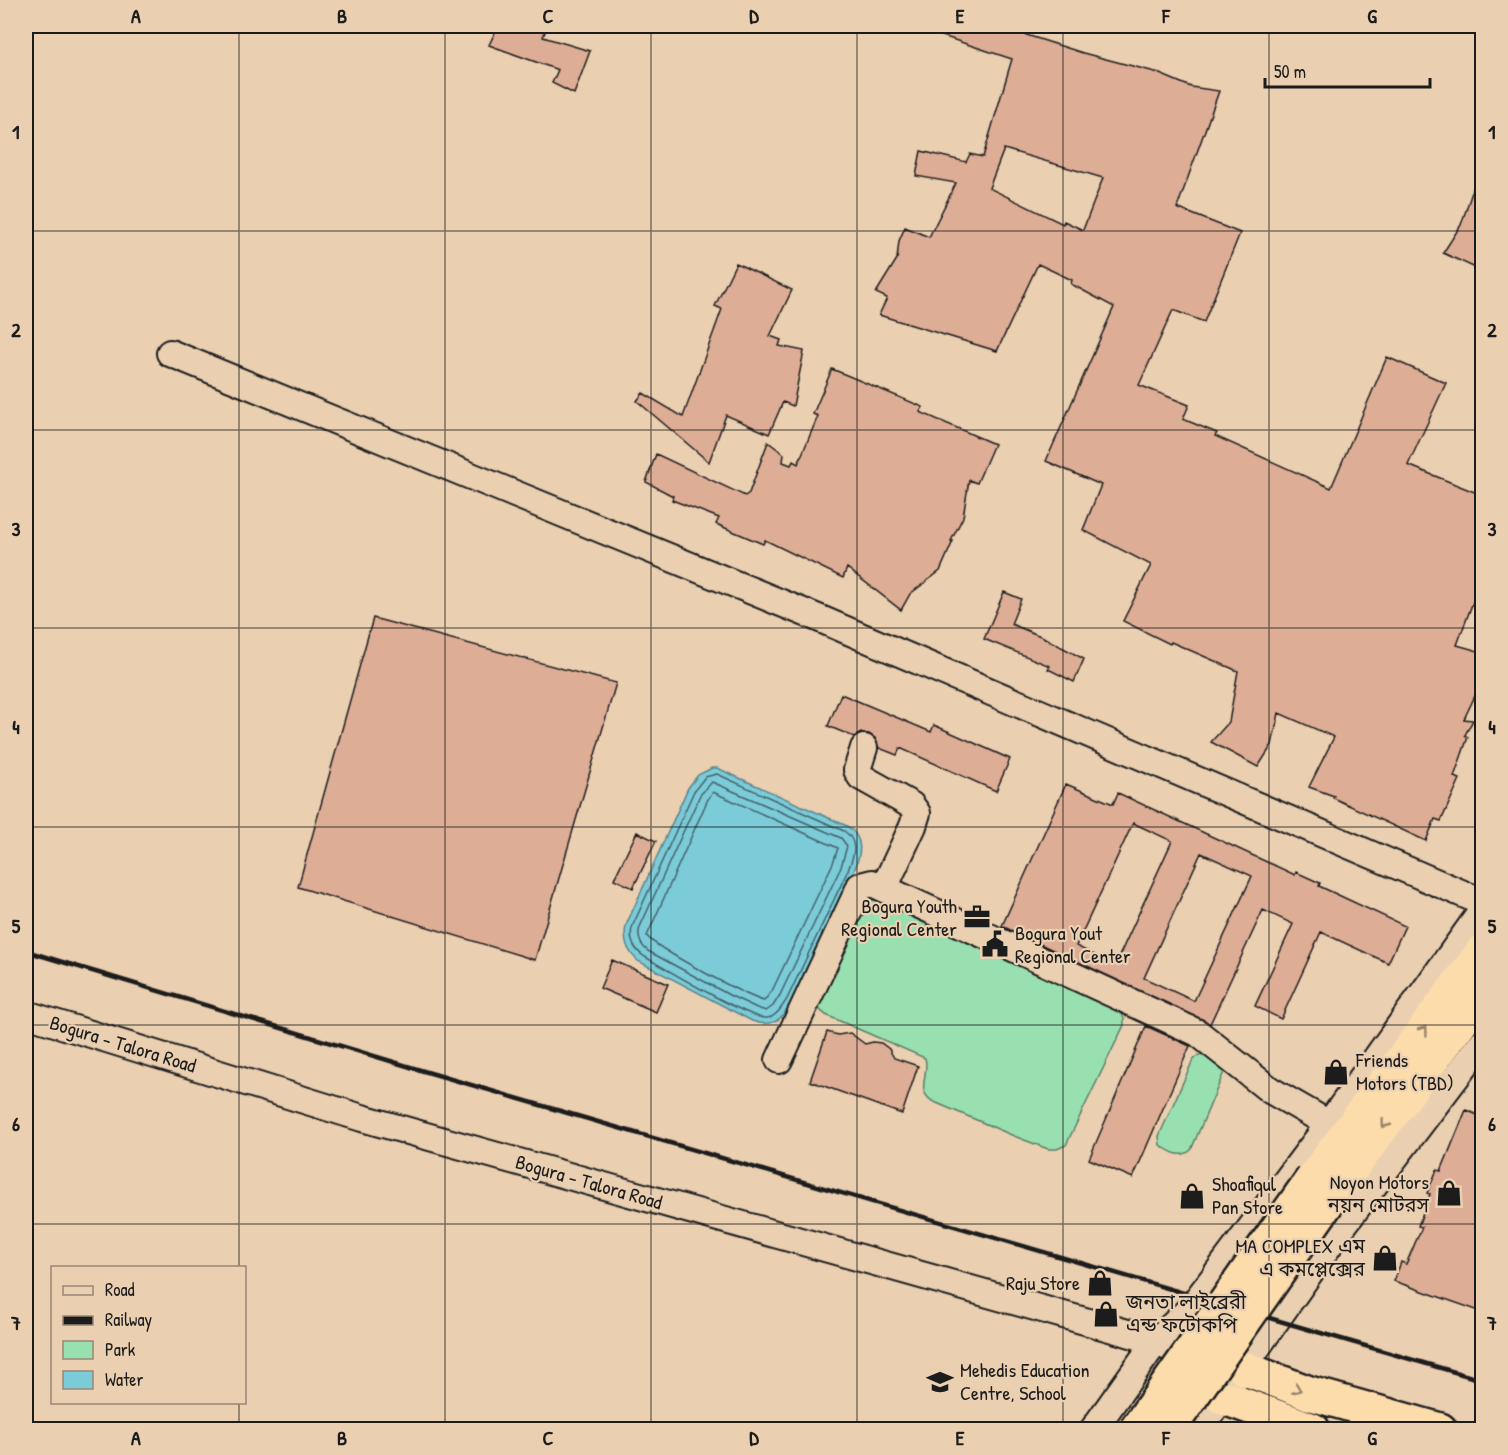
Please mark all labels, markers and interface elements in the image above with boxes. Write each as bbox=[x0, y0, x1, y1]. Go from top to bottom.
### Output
text: A bbox=[131, 2, 141, 29]
text: B bbox=[337, 2, 347, 29]
text: C bbox=[543, 2, 554, 29]
text: D bbox=[749, 2, 759, 29]
text: E bbox=[956, 2, 965, 29]
text: F bbox=[1161, 2, 1171, 29]
text: G bbox=[1367, 2, 1377, 29]
scale bar bbox=[1265, 51, 1430, 89]
text: 50 m bbox=[1274, 59, 1306, 84]
text: 1 bbox=[12, 118, 20, 145]
text: 1 bbox=[1488, 118, 1496, 145]
text: 2 bbox=[11, 316, 21, 343]
text: 2 bbox=[1487, 316, 1497, 343]
text: 3 bbox=[12, 515, 21, 542]
text: 3 bbox=[1488, 515, 1497, 542]
text: 4 bbox=[12, 713, 20, 740]
text: 4 bbox=[1488, 713, 1496, 740]
place label: Bogura Youth Regional Center bbox=[841, 892, 957, 942]
office icon: Bogura Youth Regional Center bbox=[962, 902, 992, 932]
text: 5 bbox=[12, 912, 21, 939]
text: 5 bbox=[1488, 912, 1497, 939]
place label: Bogura Yout Regional Center bbox=[1015, 919, 1131, 969]
public building icon: Bogura Yout Regional Center bbox=[980, 929, 1010, 959]
street label: Bogura - Talora Road bbox=[47, 1008, 200, 1079]
one-way arrow bbox=[1417, 1026, 1428, 1037]
place label: Friends Motors (TBD) bbox=[1355, 1046, 1454, 1096]
shop icon: Friends Motors (TBD) bbox=[1321, 1057, 1351, 1087]
text: 6 bbox=[12, 1110, 20, 1137]
text: 6 bbox=[1488, 1110, 1496, 1137]
one-way arrow bbox=[1381, 1118, 1392, 1129]
street label: Bogura - Talora Road bbox=[513, 1148, 666, 1215]
place label: Noyon Motors নয়ন মোটরস bbox=[1327, 1168, 1430, 1218]
place label: Shoafiqul Pan Store bbox=[1212, 1170, 1283, 1220]
shop icon: Noyon Motors নয়ন মোটরস bbox=[1434, 1178, 1464, 1208]
shop icon: Shoafiqul Pan Store bbox=[1177, 1181, 1207, 1211]
place label: MA COMPLEX এম এ কমপ্লেক্সের bbox=[1235, 1232, 1366, 1282]
shop icon: MA COMPLEX এম এ কমপ্লেক্সের bbox=[1370, 1243, 1400, 1273]
legend bbox=[51, 1266, 246, 1404]
shop icon: Raju Store bbox=[1085, 1268, 1115, 1298]
place label: Raju Store bbox=[1006, 1269, 1080, 1296]
text: Road bbox=[105, 1277, 135, 1302]
place label: জনতা লাইব্রেরী এন্ড ফটোকপি bbox=[1125, 1288, 1247, 1338]
shop icon: জনতা লাইব্রেরী এন্ড ফটোকপি bbox=[1091, 1299, 1121, 1329]
text: Railway bbox=[105, 1307, 152, 1332]
text: 7 bbox=[10, 1309, 21, 1336]
text: 7 bbox=[1486, 1309, 1497, 1336]
text: Park bbox=[105, 1337, 136, 1362]
place label: Mehedis Education Centre, School bbox=[960, 1356, 1090, 1406]
text: Water bbox=[105, 1367, 143, 1392]
school or university icon: Mehedis Education Centre, School bbox=[925, 1367, 955, 1397]
one-way arrow bbox=[1291, 1381, 1302, 1394]
text: A bbox=[131, 1424, 141, 1451]
text: B bbox=[337, 1424, 347, 1451]
text: C bbox=[543, 1424, 554, 1451]
text: D bbox=[749, 1424, 759, 1451]
text: E bbox=[956, 1424, 965, 1451]
text: F bbox=[1161, 1424, 1171, 1451]
text: G bbox=[1367, 1424, 1377, 1451]

